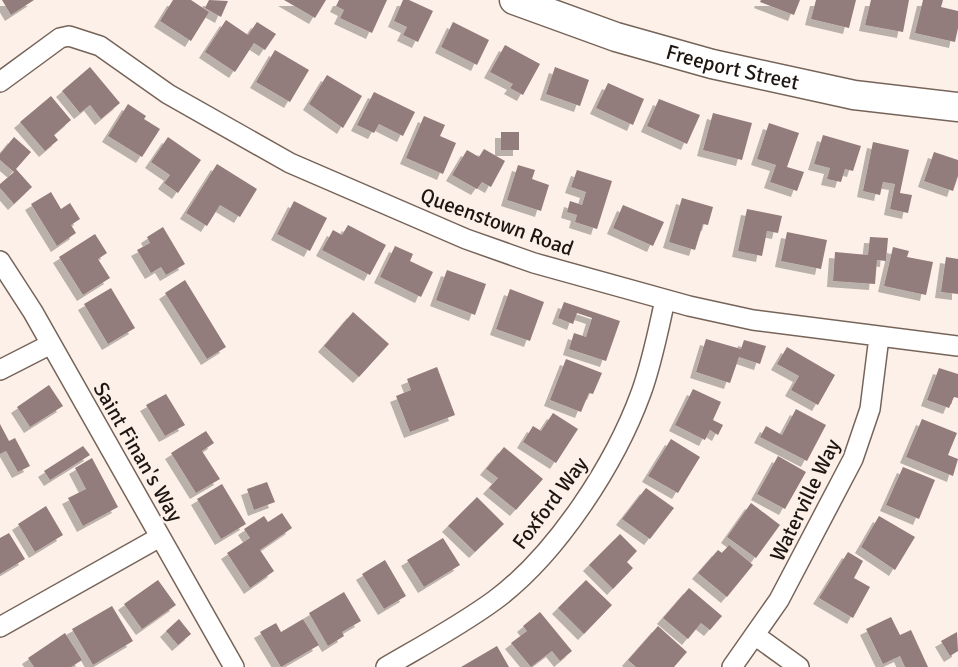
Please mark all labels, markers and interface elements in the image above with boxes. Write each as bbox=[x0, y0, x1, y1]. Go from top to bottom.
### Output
street label: Freeport Street bbox=[663, 39, 801, 96]
street label: Queenstown Road bbox=[417, 182, 577, 262]
street label: Saint Finan's Way bbox=[87, 377, 189, 527]
street label: Waterville Way bbox=[764, 434, 846, 565]
street label: Foxford Way bbox=[507, 451, 593, 554]

